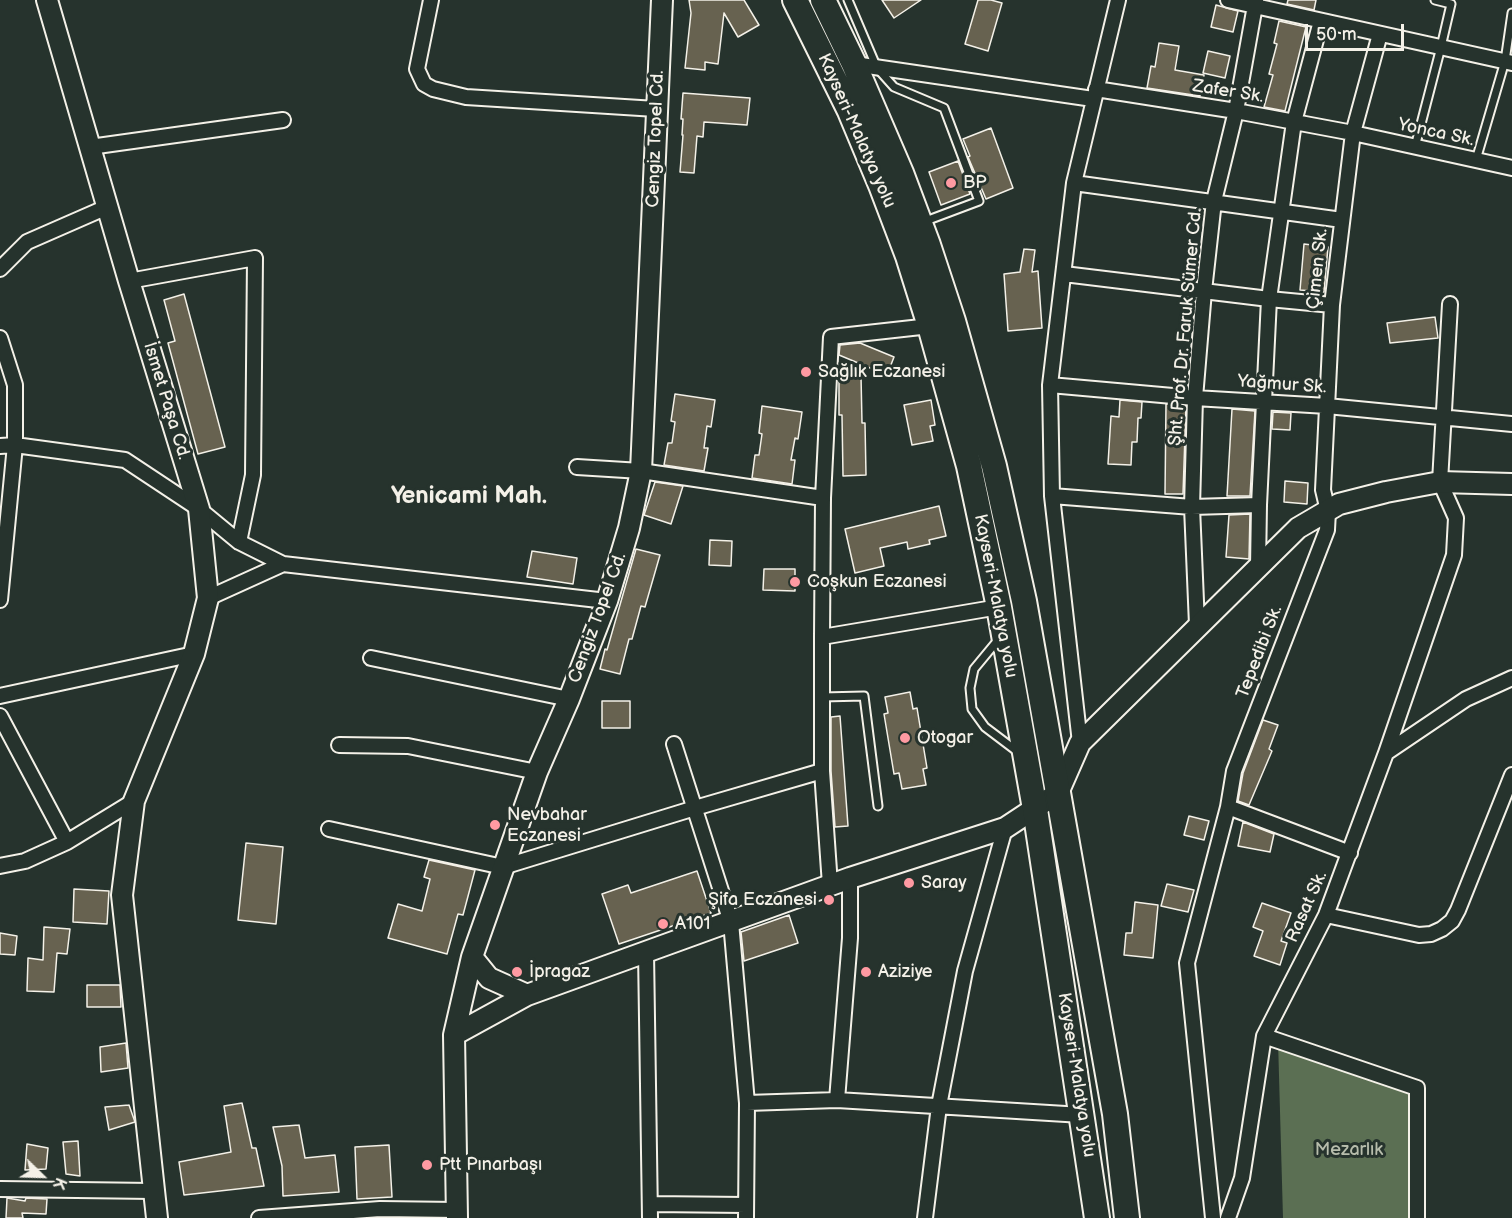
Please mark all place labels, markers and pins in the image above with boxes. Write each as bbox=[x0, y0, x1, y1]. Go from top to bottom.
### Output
place label: BP bbox=[963, 172, 987, 194]
marker: BP bbox=[944, 176, 958, 190]
place label: Sağlık Eczanesi bbox=[818, 361, 945, 383]
marker: Sağlık Eczanesi bbox=[799, 365, 813, 379]
place label: Coşkun Eczanesi bbox=[807, 571, 947, 593]
marker: Coşkun Eczanesi bbox=[788, 575, 802, 589]
place label: Otogar bbox=[917, 727, 973, 749]
marker: Otogar bbox=[898, 731, 912, 745]
place label: Nevbahar Eczanesi bbox=[507, 804, 587, 846]
marker: Nevbahar Eczanesi bbox=[488, 818, 502, 832]
place label: Saray bbox=[921, 872, 967, 894]
marker: Saray bbox=[902, 876, 916, 890]
place label: Şifa Eczanesi bbox=[708, 889, 817, 911]
marker: Şifa Eczanesi bbox=[822, 893, 836, 907]
place label: A101 bbox=[675, 913, 711, 935]
marker: A101 bbox=[656, 917, 670, 931]
place label: İpragaz bbox=[529, 961, 590, 983]
place label: Aziziye bbox=[878, 961, 932, 983]
marker: İpragaz bbox=[510, 965, 524, 979]
marker: Aziziye bbox=[859, 965, 873, 979]
place label: Ptt Pınarbaşı bbox=[439, 1154, 542, 1176]
marker: Ptt Pınarbaşı bbox=[420, 1158, 434, 1172]

